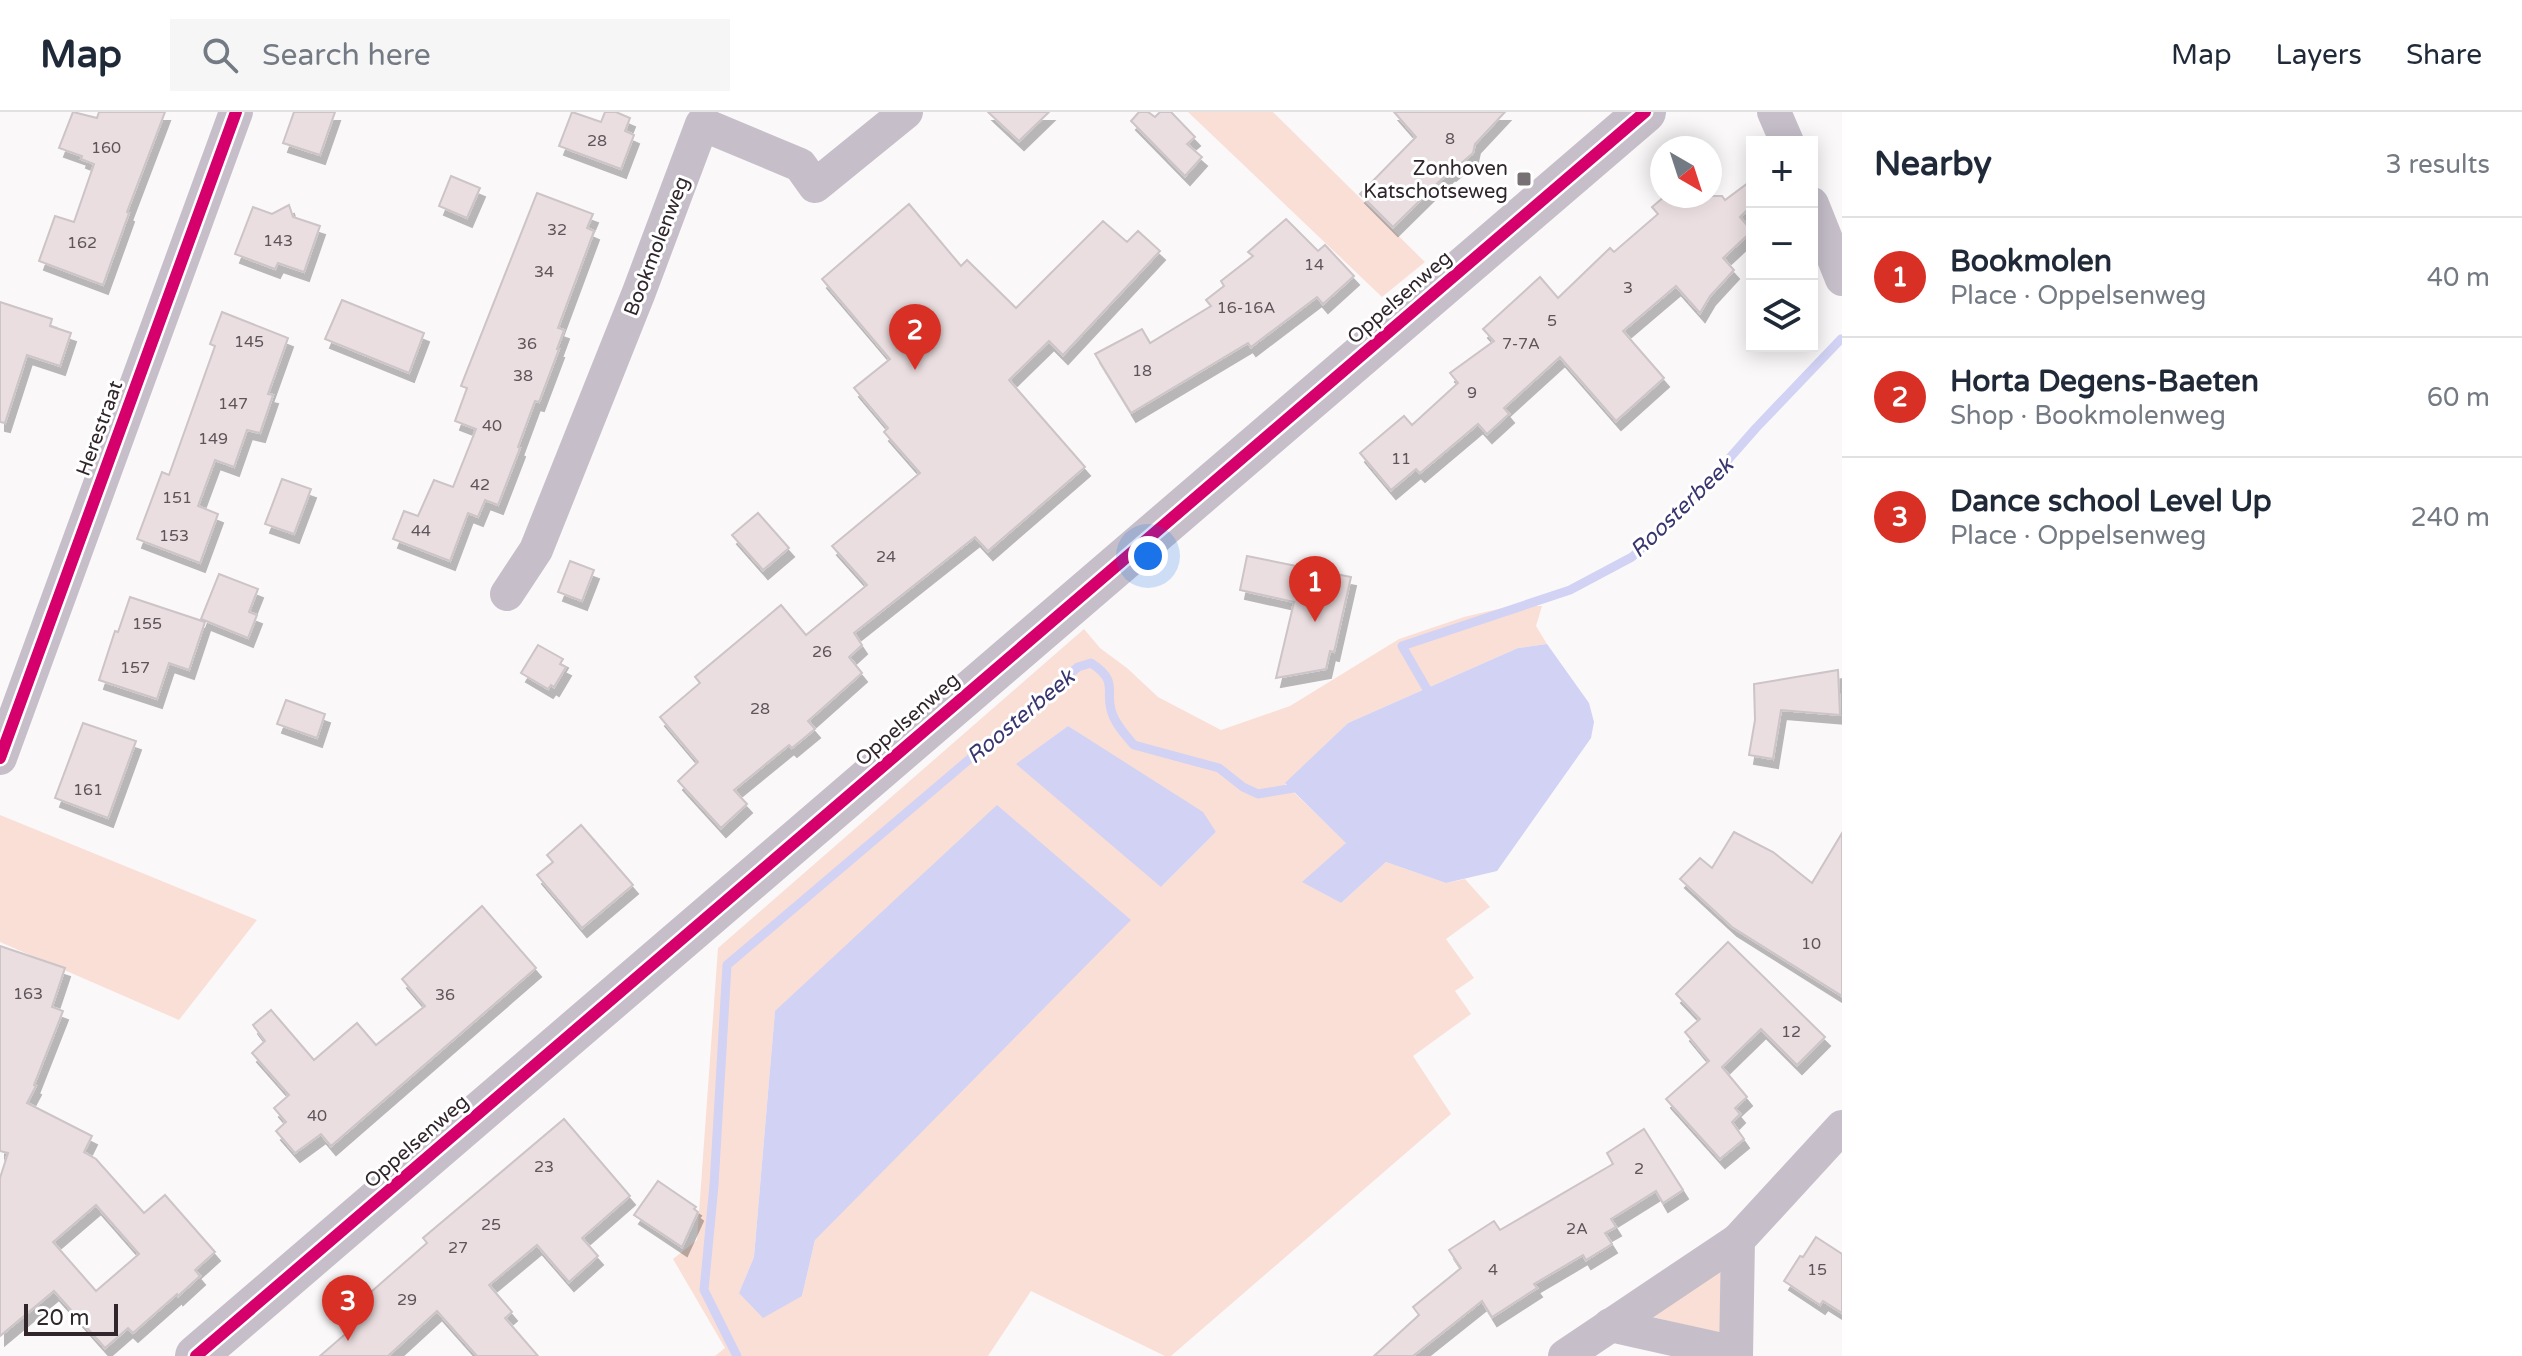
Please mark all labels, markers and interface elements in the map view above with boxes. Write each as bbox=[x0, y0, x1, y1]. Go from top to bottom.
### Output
search box bbox=[170, 19, 730, 91]
text: Map bbox=[40, 32, 122, 78]
icon: search bbox=[198, 33, 242, 77]
text: Search here bbox=[262, 37, 431, 74]
text: Map bbox=[2171, 38, 2232, 72]
text: Layers bbox=[2276, 38, 2362, 72]
text: Share bbox=[2406, 38, 2482, 72]
house number: 8 bbox=[1445, 129, 1455, 149]
house number: 28 bbox=[587, 131, 607, 151]
north arrow bbox=[1650, 136, 1722, 208]
map controls bbox=[1746, 136, 1818, 352]
button: + bbox=[1746, 136, 1818, 208]
house number: 160 bbox=[91, 138, 121, 158]
text: Nearby bbox=[1874, 144, 1992, 185]
text: 3 results bbox=[2385, 149, 2490, 180]
place label: Zonhoven Katschotseweg bbox=[1363, 157, 1508, 204]
marker: Zonhoven Katschotseweg bbox=[1515, 170, 1533, 188]
street label: Bookmolenweg bbox=[619, 173, 695, 319]
button: − bbox=[1746, 208, 1818, 280]
house number: 32 bbox=[547, 220, 567, 240]
house number: 143 bbox=[263, 231, 293, 251]
house number: 162 bbox=[67, 233, 97, 253]
text: Bookmolen bbox=[1950, 243, 2112, 280]
street label: Oppelsenweg bbox=[1343, 246, 1457, 350]
house number: 14 bbox=[1304, 255, 1324, 275]
house number: 34 bbox=[534, 262, 554, 282]
text: 1 bbox=[1892, 262, 1908, 293]
text: 40 m bbox=[2427, 262, 2490, 293]
house number: 3 bbox=[1623, 278, 1633, 298]
button: layers bbox=[1746, 280, 1818, 352]
text: Place · Oppelsenweg bbox=[1950, 280, 2206, 311]
house number: 16-16A bbox=[1217, 298, 1275, 318]
pin: 2 bbox=[889, 304, 941, 370]
house number: 5 bbox=[1547, 311, 1557, 331]
house number: 145 bbox=[234, 332, 264, 352]
house number: 36 bbox=[517, 334, 537, 354]
house number: 7-7A bbox=[1502, 334, 1540, 354]
house number: 18 bbox=[1132, 361, 1152, 381]
text: Horta Degens-Baeten bbox=[1950, 363, 2259, 400]
house number: 38 bbox=[513, 366, 533, 386]
street label: Herestraat bbox=[72, 377, 128, 479]
text: 2 bbox=[1892, 382, 1908, 413]
text: 60 m bbox=[2427, 382, 2490, 413]
house number: 9 bbox=[1467, 383, 1477, 403]
house number: 147 bbox=[218, 394, 248, 414]
text: Shop · Bookmolenweg bbox=[1950, 400, 2226, 431]
house number: 40 bbox=[482, 416, 502, 436]
house number: 149 bbox=[198, 429, 228, 449]
house number: 11 bbox=[1391, 449, 1411, 469]
water label: Roosterbeek bbox=[1625, 451, 1740, 563]
house number: 42 bbox=[470, 475, 490, 495]
text: Dance school Level Up bbox=[1950, 483, 2272, 520]
house number: 151 bbox=[162, 488, 192, 508]
text: 3 bbox=[1892, 502, 1908, 533]
text: 240 m bbox=[2410, 502, 2490, 533]
text: Place · Oppelsenweg bbox=[1950, 520, 2206, 551]
house number: 44 bbox=[411, 521, 431, 541]
house number: 153 bbox=[159, 526, 189, 546]
your location bbox=[1128, 536, 1168, 576]
house number: 24 bbox=[876, 547, 896, 567]
pin: 1 bbox=[1289, 556, 1341, 622]
house number: 155 bbox=[132, 614, 162, 634]
house number: 26 bbox=[812, 642, 832, 662]
house number: 157 bbox=[120, 658, 150, 678]
water label: Roosterbeek bbox=[961, 663, 1081, 769]
street label: Oppelsenweg bbox=[851, 668, 965, 772]
house number: 28 bbox=[750, 699, 770, 719]
house number: 161 bbox=[73, 780, 103, 800]
house number: 10 bbox=[1801, 934, 1821, 954]
house number: 163 bbox=[13, 984, 43, 1004]
house number: 36 bbox=[435, 985, 455, 1005]
house number: 12 bbox=[1781, 1022, 1801, 1042]
street label: Oppelsenweg bbox=[360, 1090, 474, 1194]
house number: 40 bbox=[307, 1106, 327, 1126]
house number: 23 bbox=[534, 1157, 554, 1177]
house number: 2 bbox=[1634, 1159, 1644, 1179]
house number: 25 bbox=[481, 1215, 501, 1235]
house number: 2A bbox=[1566, 1219, 1588, 1239]
house number: 27 bbox=[448, 1238, 468, 1258]
house number: 4 bbox=[1488, 1260, 1498, 1280]
house number: 15 bbox=[1807, 1260, 1827, 1280]
pin: 3 bbox=[322, 1275, 374, 1341]
house number: 29 bbox=[397, 1290, 417, 1310]
scale bar bbox=[24, 1300, 118, 1336]
text: 20 m bbox=[36, 1305, 90, 1331]

